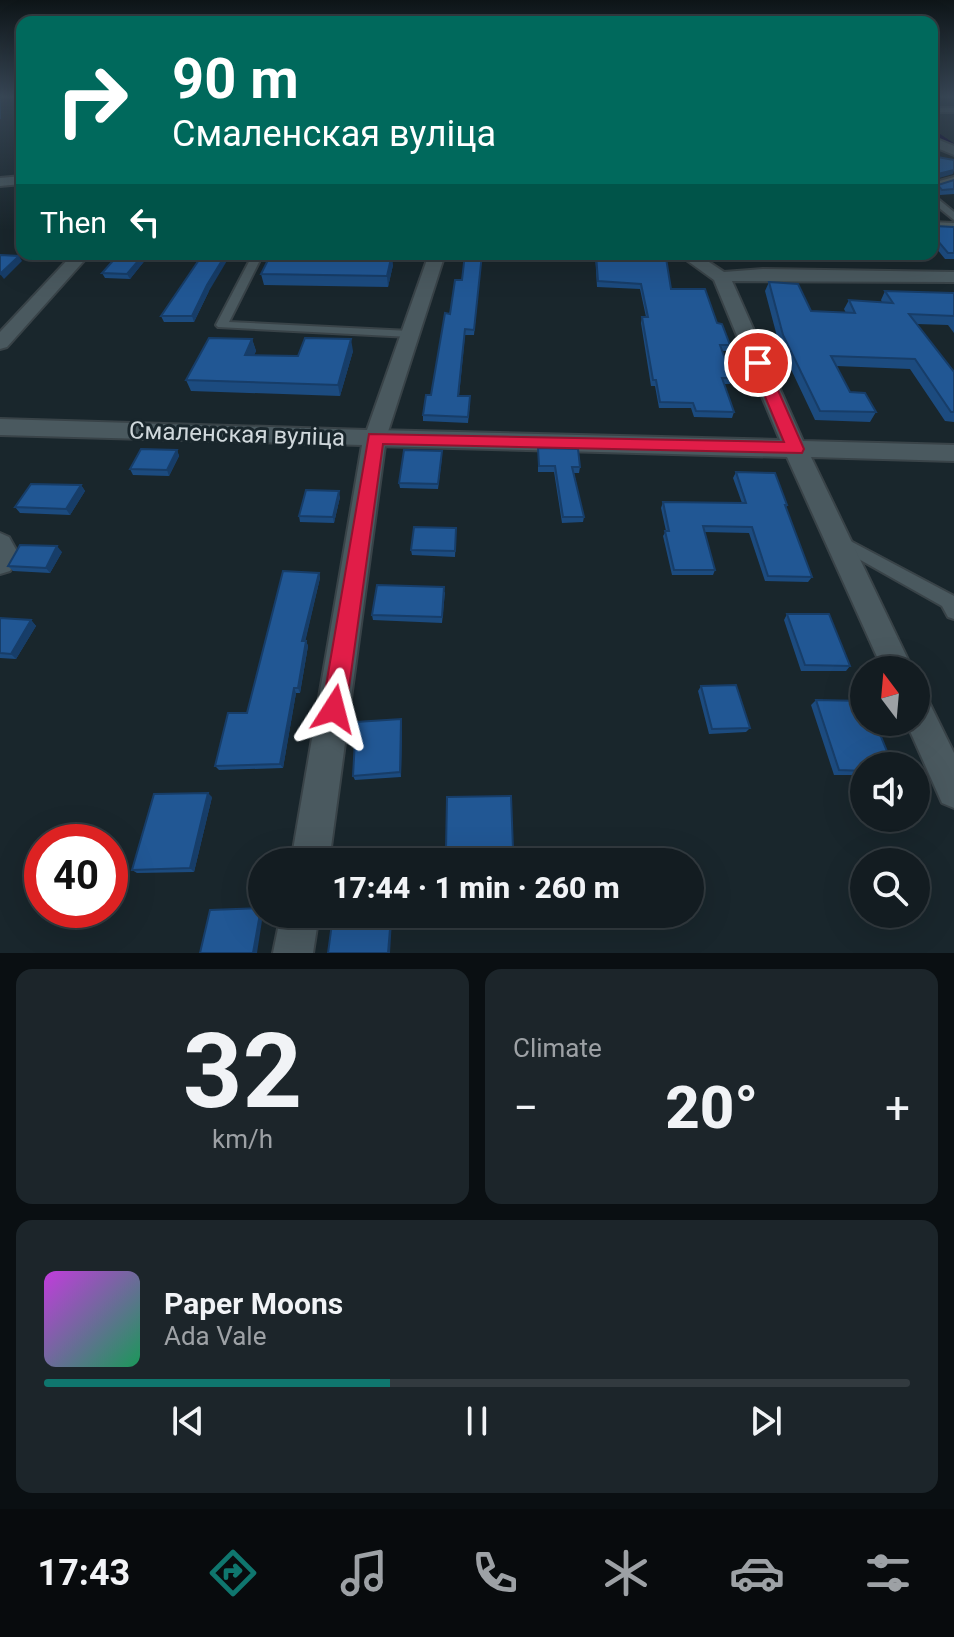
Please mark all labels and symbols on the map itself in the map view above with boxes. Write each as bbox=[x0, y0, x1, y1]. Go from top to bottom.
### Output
pin bbox=[724, 329, 792, 397]
street label: Смаленская вуліца bbox=[129, 416, 345, 452]
north arrow bbox=[850, 656, 930, 736]
position arrow bbox=[292, 667, 376, 751]
speed limit sign: 40 bbox=[24, 824, 128, 928]

